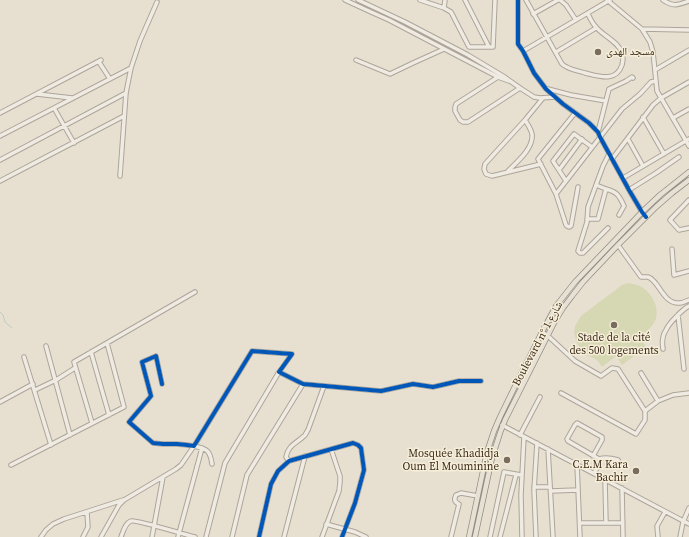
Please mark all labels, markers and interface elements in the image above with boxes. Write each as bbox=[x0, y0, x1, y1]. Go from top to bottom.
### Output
place label: مسجد الهدى bbox=[606, 45, 655, 59]
marker: مسجد الهدى bbox=[593, 47, 603, 57]
street label: Boulevard n° شارع 1 bbox=[510, 299, 566, 389]
marker: Stade de la cité des 500 logements bbox=[609, 320, 619, 330]
place label: Stade de la cité des 500 logements bbox=[569, 331, 659, 357]
place label: Mosquée Khadidja Oum El Mouminine bbox=[402, 447, 499, 473]
marker: Mosquée Khadidja Oum El Mouminine bbox=[502, 455, 512, 465]
place label: C.E.M Kara Bachir bbox=[572, 458, 628, 484]
marker: C.E.M Kara Bachir bbox=[631, 466, 641, 476]

